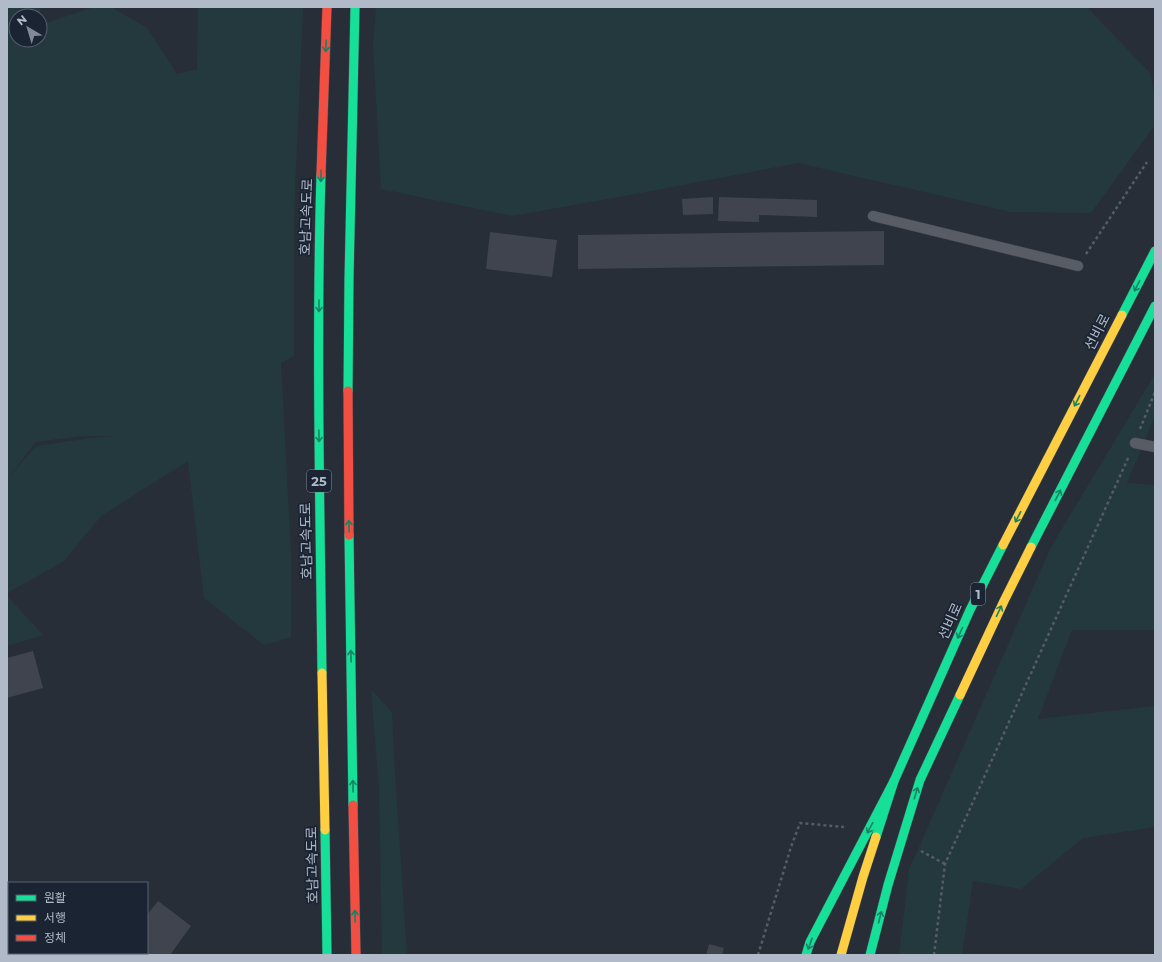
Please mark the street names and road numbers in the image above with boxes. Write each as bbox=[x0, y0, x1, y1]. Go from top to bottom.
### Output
street label: 호남고속도로 bbox=[296, 178, 316, 256]
street label: 선비로 bbox=[1080, 311, 1114, 353]
road number: 25 bbox=[307, 470, 331, 492]
street label: 호남고속도로 bbox=[296, 502, 316, 580]
road number: 1 bbox=[971, 583, 985, 605]
street label: 선비로 bbox=[934, 600, 966, 642]
street label: 호남고속도로 bbox=[302, 826, 322, 904]

